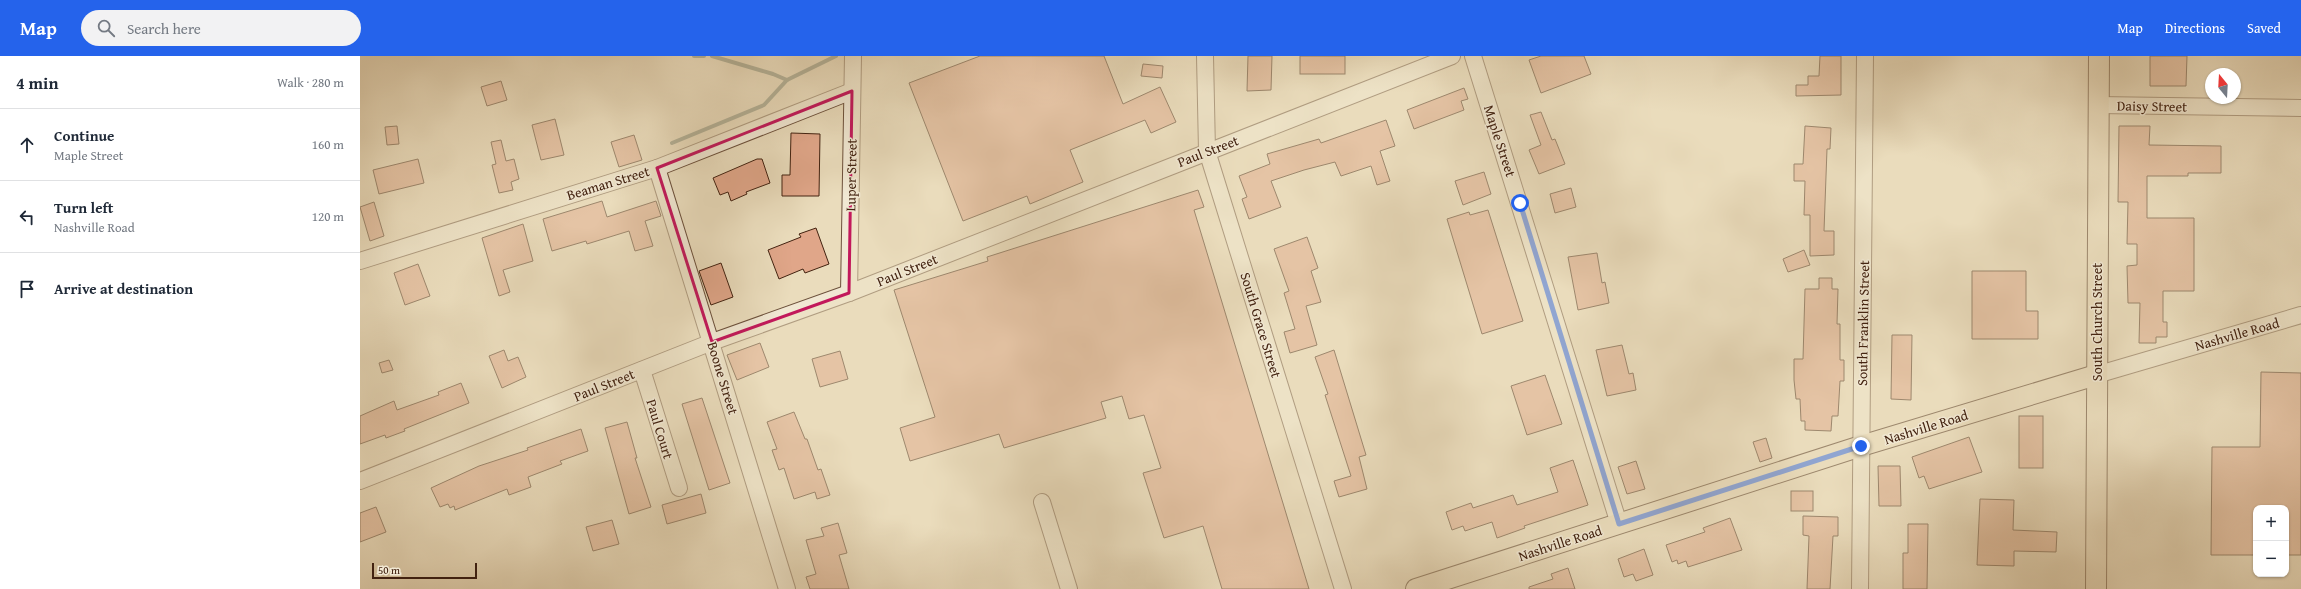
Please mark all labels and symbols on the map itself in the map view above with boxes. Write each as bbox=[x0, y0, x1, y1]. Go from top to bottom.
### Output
north arrow bbox=[2205, 68, 2241, 104]
street label: Daisy Street bbox=[2117, 95, 2187, 117]
street label: Maple Street bbox=[1479, 102, 1521, 180]
street label: Paul Street bbox=[1174, 130, 1242, 172]
street label: Luper Street bbox=[840, 138, 862, 212]
street label: Beaman Street bbox=[564, 161, 652, 205]
route start bbox=[1511, 194, 1529, 212]
street label: Paul Street bbox=[874, 249, 941, 291]
street label: South Franklin Street bbox=[1852, 260, 1874, 386]
street label: South Church Street bbox=[2087, 263, 2107, 381]
street label: South Grace Street bbox=[1235, 270, 1287, 380]
street label: Nashville Road bbox=[2192, 312, 2282, 356]
street label: Boone Street bbox=[702, 339, 744, 417]
street label: Paul Street bbox=[571, 364, 638, 406]
street label: Paul Court bbox=[641, 397, 679, 462]
street label: Nashville Road bbox=[1882, 405, 1971, 449]
route end bbox=[1852, 437, 1870, 455]
street label: Nashville Road bbox=[1516, 520, 1605, 566]
scale bar bbox=[372, 561, 477, 580]

